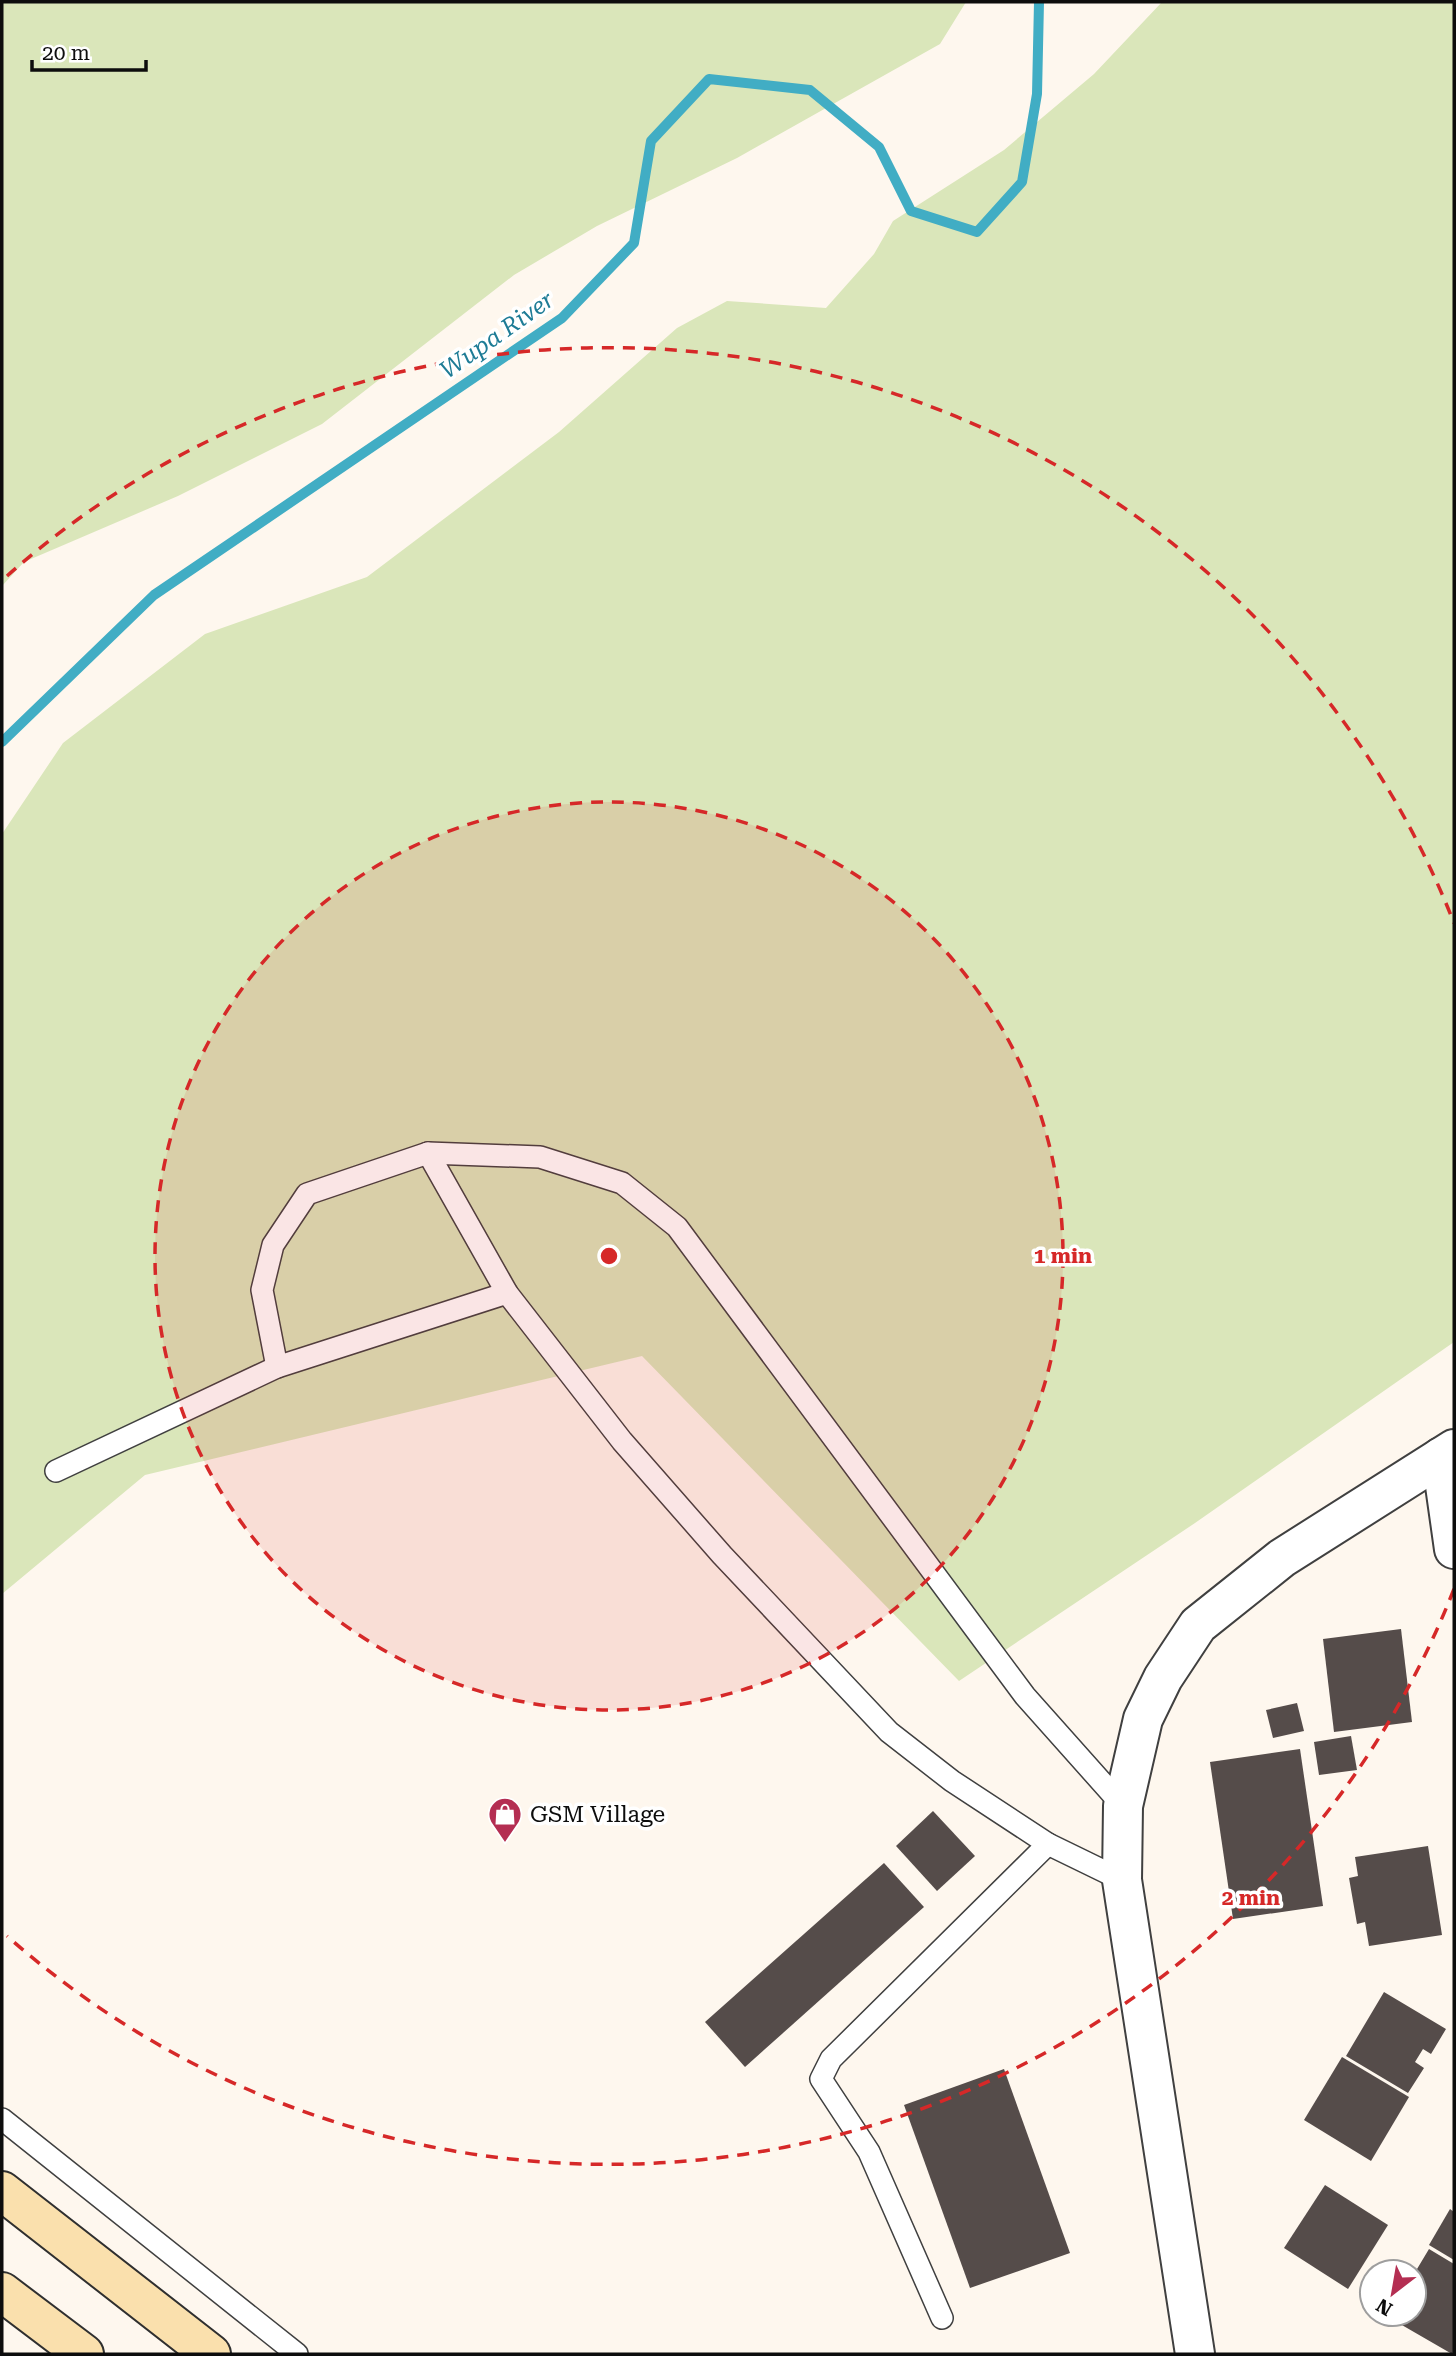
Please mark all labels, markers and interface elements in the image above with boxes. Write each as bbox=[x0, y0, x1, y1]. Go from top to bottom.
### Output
scale bar bbox=[32, 28, 145, 72]
text: 20 m bbox=[42, 41, 90, 65]
water label: Wupa River bbox=[435, 286, 559, 384]
centre of rings bbox=[597, 1244, 621, 1268]
text: 1 min bbox=[1034, 1244, 1092, 1268]
shop icon: GSM Village bbox=[486, 1795, 524, 1844]
place label: GSM Village bbox=[530, 1801, 665, 1828]
text: 2 min bbox=[1222, 1886, 1280, 1910]
north arrow bbox=[1358, 2258, 1428, 2328]
text: N bbox=[1372, 2293, 1397, 2321]

